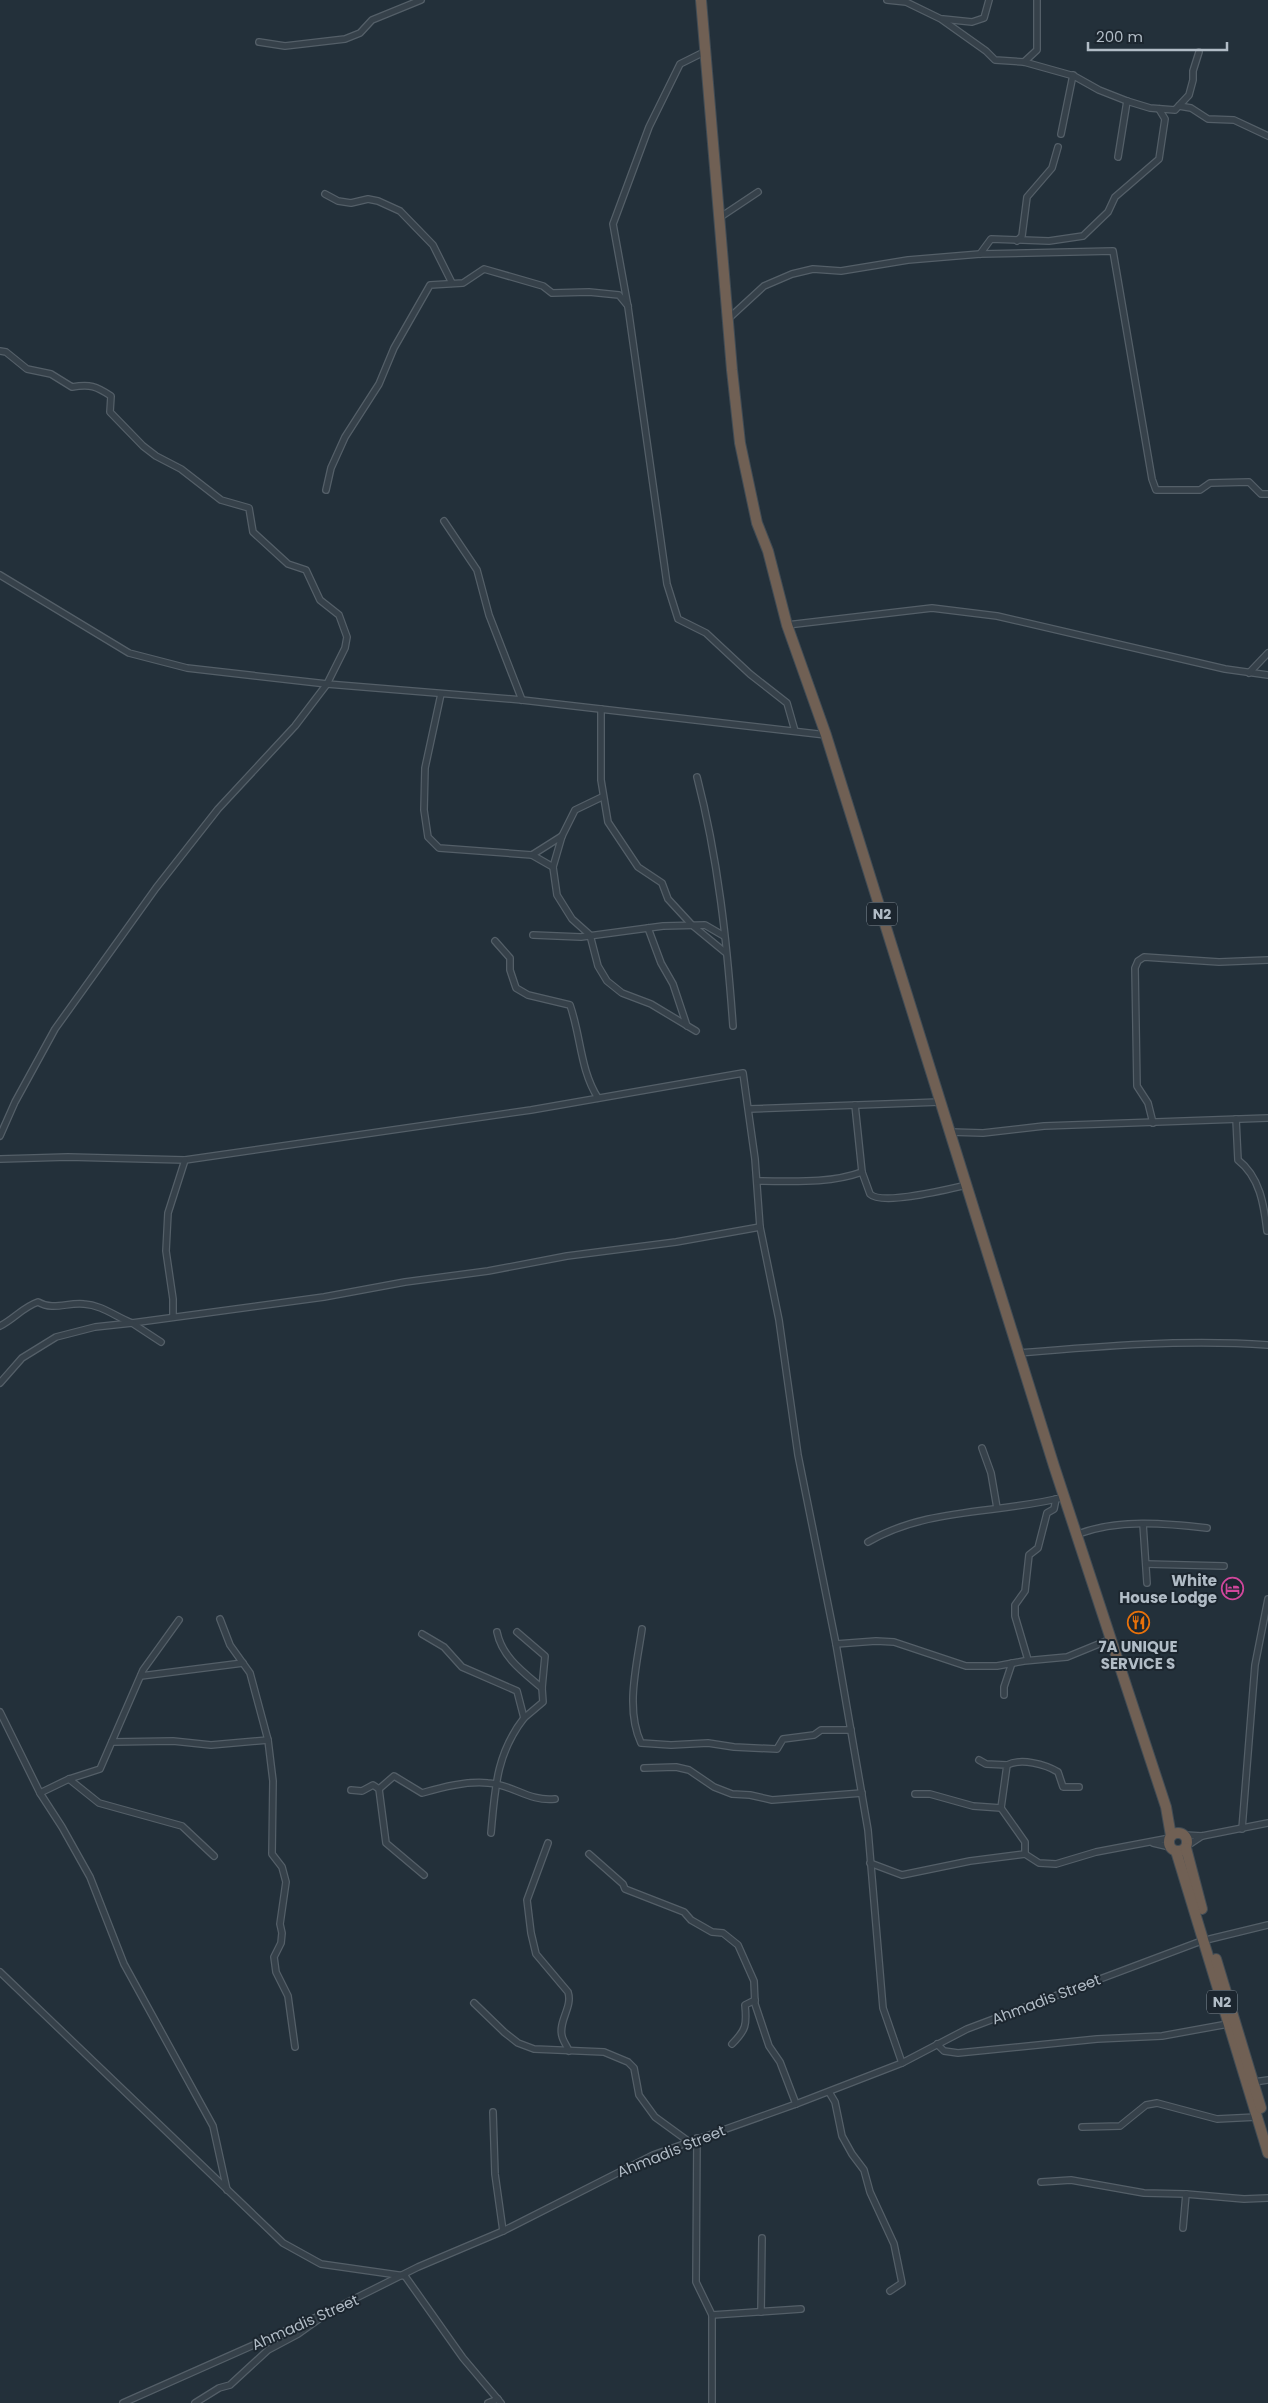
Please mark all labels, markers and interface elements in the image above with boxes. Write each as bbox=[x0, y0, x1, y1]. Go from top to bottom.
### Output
scale bar bbox=[1088, 20, 1227, 52]
text: 200 m bbox=[1096, 26, 1143, 47]
road number: N2 bbox=[867, 902, 897, 926]
place label: White House Lodge bbox=[1119, 1570, 1217, 1608]
hotel icon: White House Lodge bbox=[1221, 1577, 1245, 1601]
restaurant icon: 7A UNIQUE SERVICE S bbox=[1126, 1611, 1150, 1635]
place label: 7A UNIQUE SERVICE S bbox=[1098, 1636, 1178, 1674]
street label: Ahmadis Street bbox=[989, 1969, 1103, 2029]
road number: N2 bbox=[1207, 1990, 1237, 2014]
street label: Ahmadis Street bbox=[614, 2120, 728, 2182]
street label: Ahmadis Street bbox=[248, 2289, 362, 2355]

